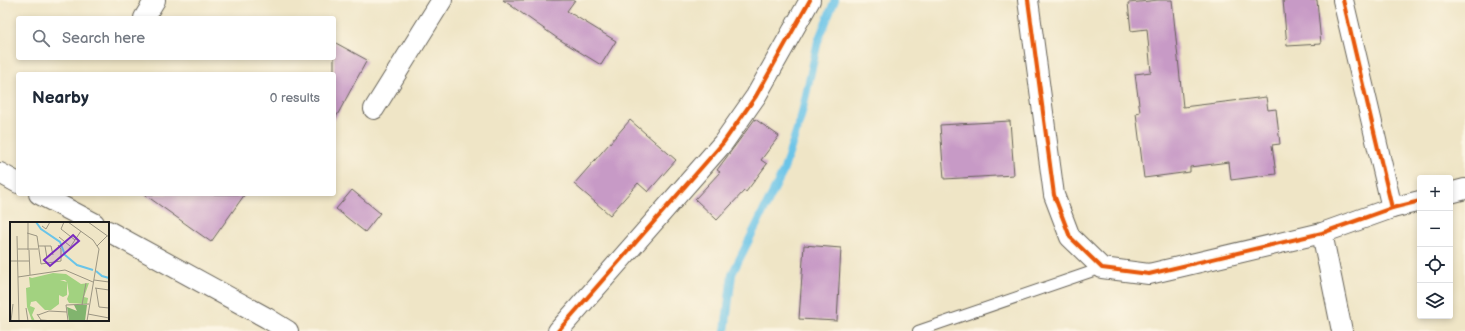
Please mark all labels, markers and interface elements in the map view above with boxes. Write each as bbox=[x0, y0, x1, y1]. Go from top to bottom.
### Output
search box bbox=[16, 16, 336, 60]
icon: search bbox=[30, 27, 52, 49]
text: Search here bbox=[62, 29, 145, 48]
text: Nearby bbox=[32, 88, 89, 108]
text: 0 results bbox=[270, 90, 320, 106]
map controls bbox=[1417, 175, 1453, 319]
button: + bbox=[1417, 175, 1453, 211]
button: − bbox=[1417, 211, 1453, 247]
inset map bbox=[10, 222, 109, 321]
button: locate bbox=[1417, 247, 1453, 283]
button: layers bbox=[1417, 283, 1453, 319]

